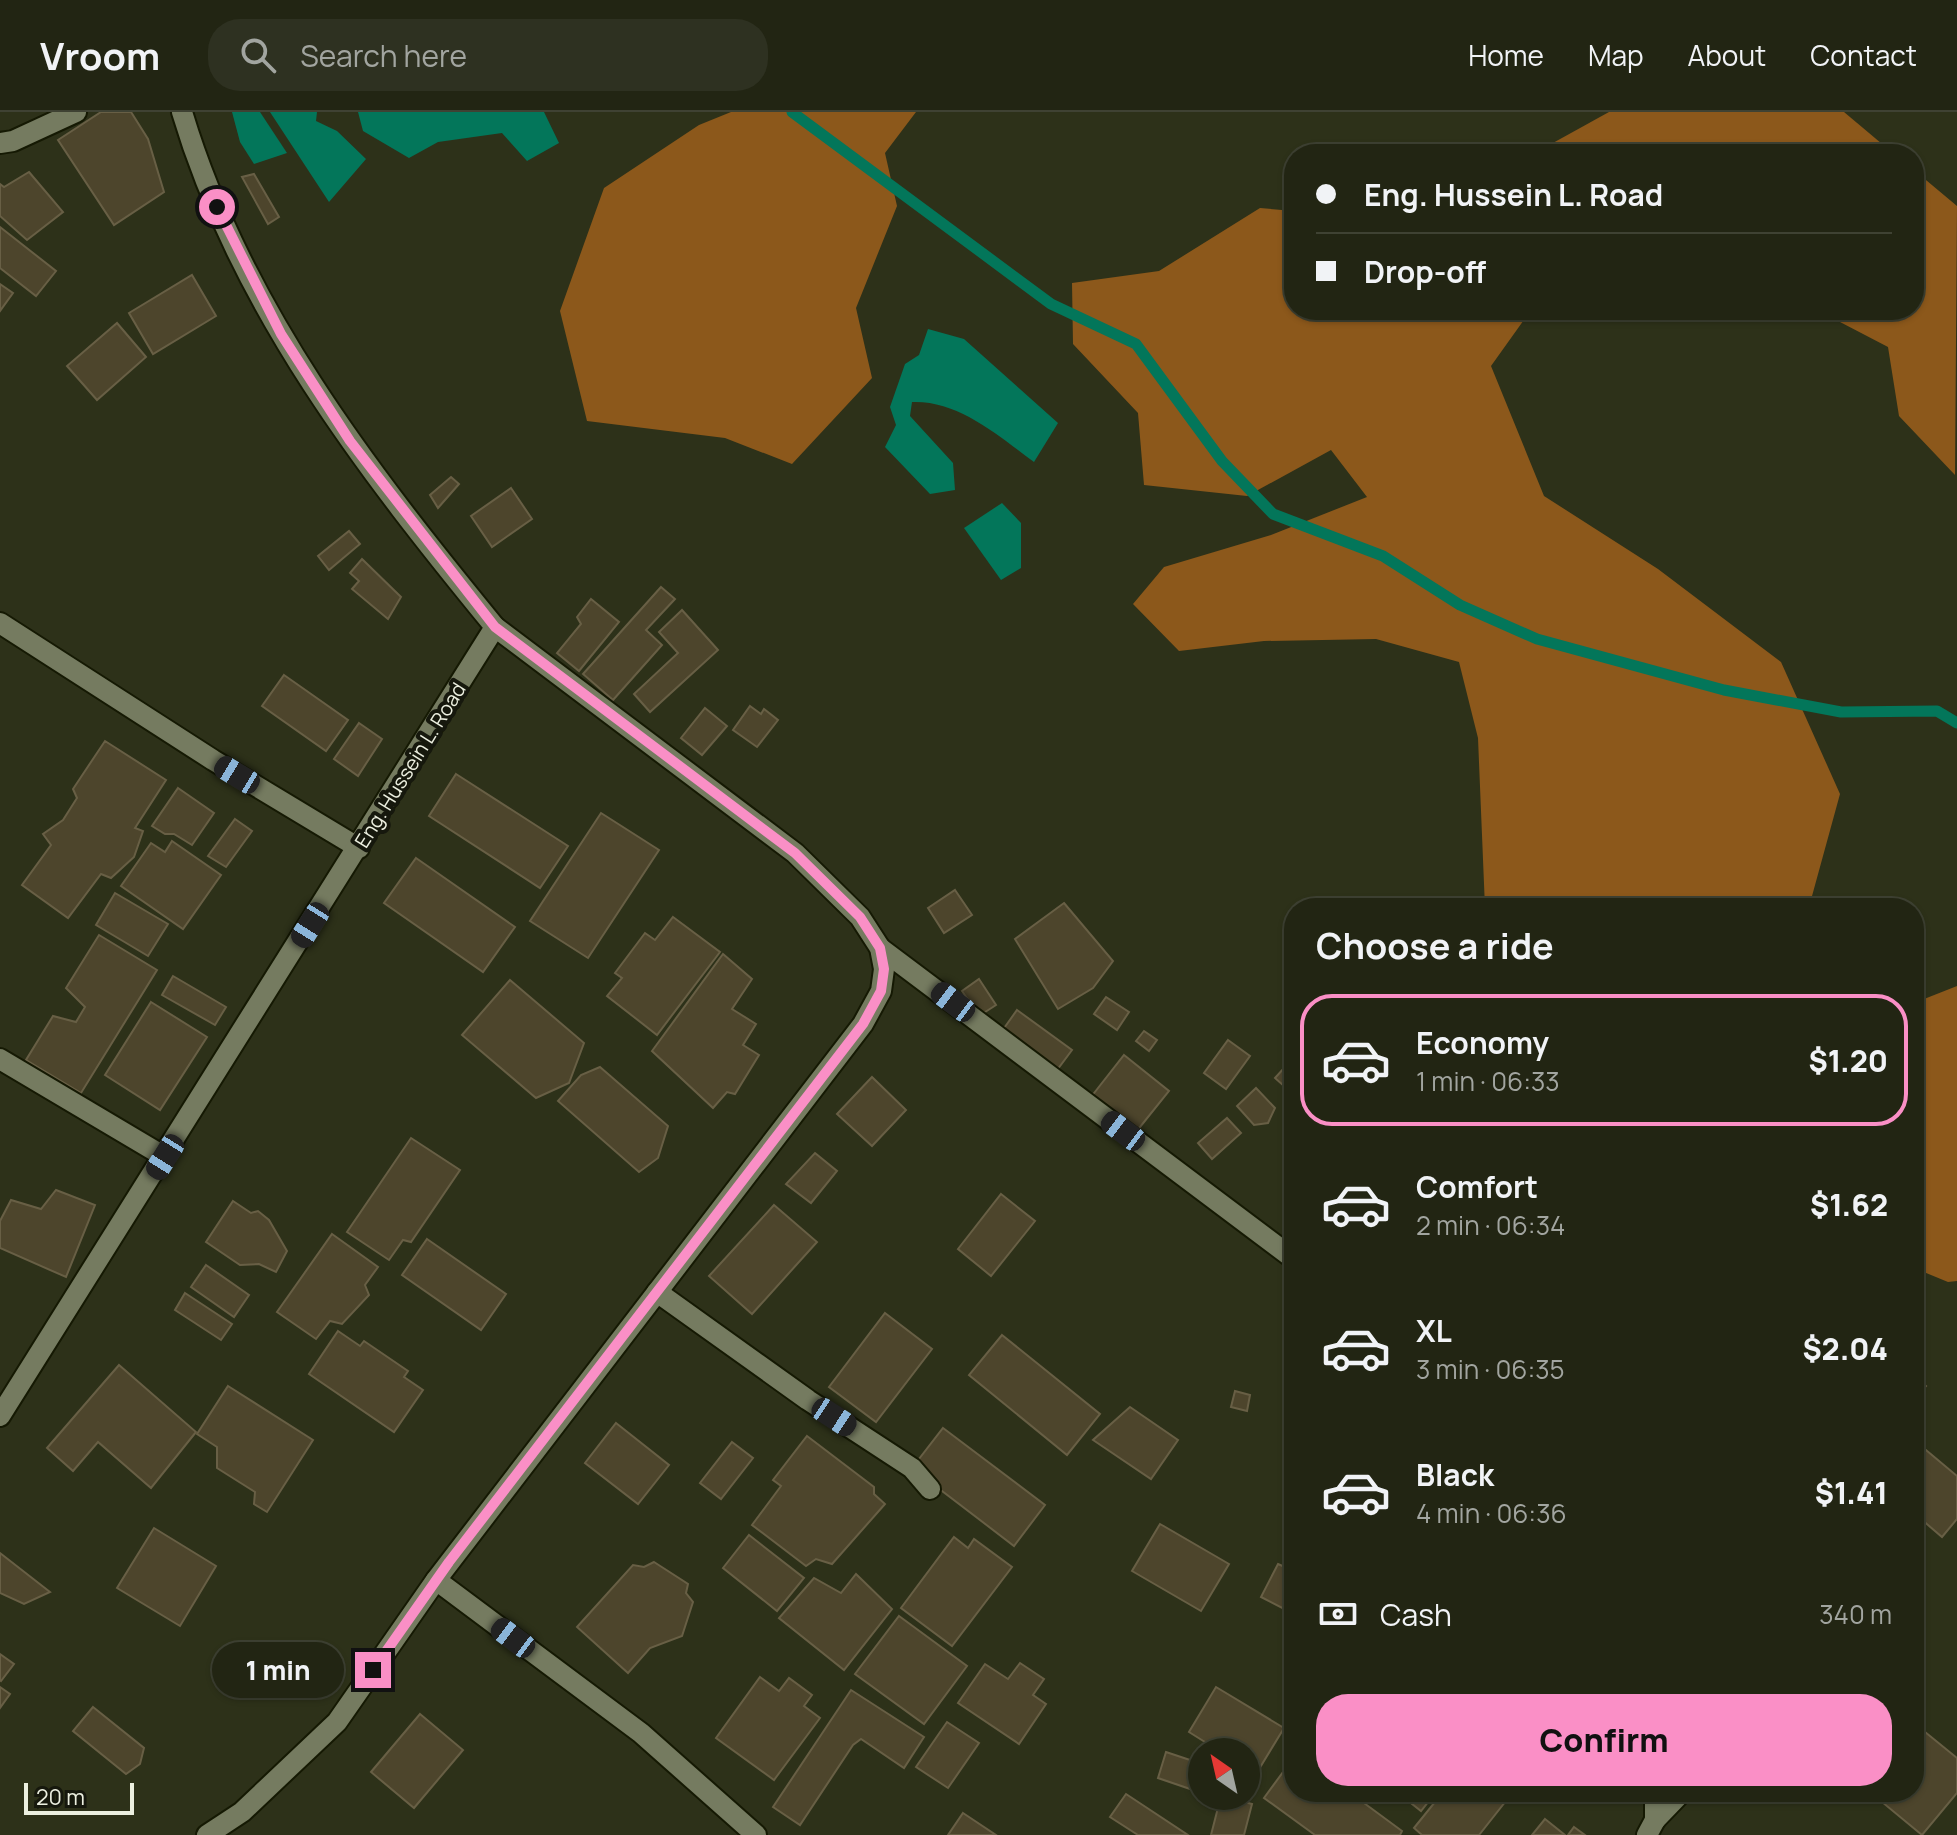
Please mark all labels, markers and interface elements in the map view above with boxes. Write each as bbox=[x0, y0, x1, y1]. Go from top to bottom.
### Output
search box bbox=[208, 19, 768, 91]
text: Vroom bbox=[40, 29, 160, 81]
icon: search bbox=[236, 33, 280, 77]
text: Search here bbox=[300, 35, 467, 76]
text: Home bbox=[1468, 36, 1544, 74]
text: Map bbox=[1588, 36, 1644, 74]
text: About bbox=[1688, 36, 1766, 74]
text: Contact bbox=[1810, 36, 1917, 74]
text: Eng. Hussein L. Road bbox=[1364, 174, 1663, 215]
route start bbox=[199, 189, 235, 225]
text: Drop-off bbox=[1364, 251, 1486, 292]
street label: Eng. Hussein L. Road bbox=[348, 677, 472, 853]
car bbox=[210, 752, 264, 798]
car bbox=[287, 898, 333, 952]
text: Choose a ride bbox=[1316, 921, 1554, 970]
car bbox=[927, 978, 979, 1026]
text: Economy bbox=[1416, 1022, 1549, 1063]
icon: car bbox=[1320, 1024, 1392, 1096]
text: $1.20 bbox=[1808, 1040, 1888, 1081]
text: 1 min · 06:33 bbox=[1416, 1063, 1560, 1099]
car bbox=[1097, 1107, 1149, 1155]
car bbox=[142, 1130, 188, 1184]
text: Comfort bbox=[1416, 1166, 1538, 1207]
icon: car bbox=[1320, 1168, 1392, 1240]
text: $1.62 bbox=[1810, 1184, 1888, 1225]
text: 2 min · 06:34 bbox=[1416, 1207, 1565, 1243]
text: XL bbox=[1416, 1310, 1452, 1351]
icon: car bbox=[1320, 1312, 1392, 1384]
text: $2.04 bbox=[1802, 1328, 1888, 1369]
text: 3 min · 06:35 bbox=[1416, 1351, 1565, 1387]
car bbox=[807, 1394, 861, 1440]
text: Black bbox=[1416, 1454, 1494, 1495]
icon: car bbox=[1320, 1456, 1392, 1528]
text: $1.41 bbox=[1815, 1472, 1888, 1513]
text: 4 min · 06:36 bbox=[1416, 1495, 1567, 1531]
icon: cash bbox=[1316, 1592, 1360, 1636]
text: Cash bbox=[1380, 1594, 1452, 1635]
text: 340 m bbox=[1819, 1596, 1892, 1632]
car bbox=[487, 1614, 539, 1662]
callout: 1 min bbox=[213, 1642, 345, 1698]
text: 1 min bbox=[245, 1652, 311, 1688]
route end bbox=[355, 1652, 391, 1688]
button: Confirm bbox=[1316, 1694, 1892, 1786]
north arrow bbox=[1188, 1738, 1260, 1810]
map controls bbox=[1188, 1738, 1260, 1810]
scale bar bbox=[24, 1779, 134, 1815]
text: 20 m bbox=[36, 1782, 85, 1812]

